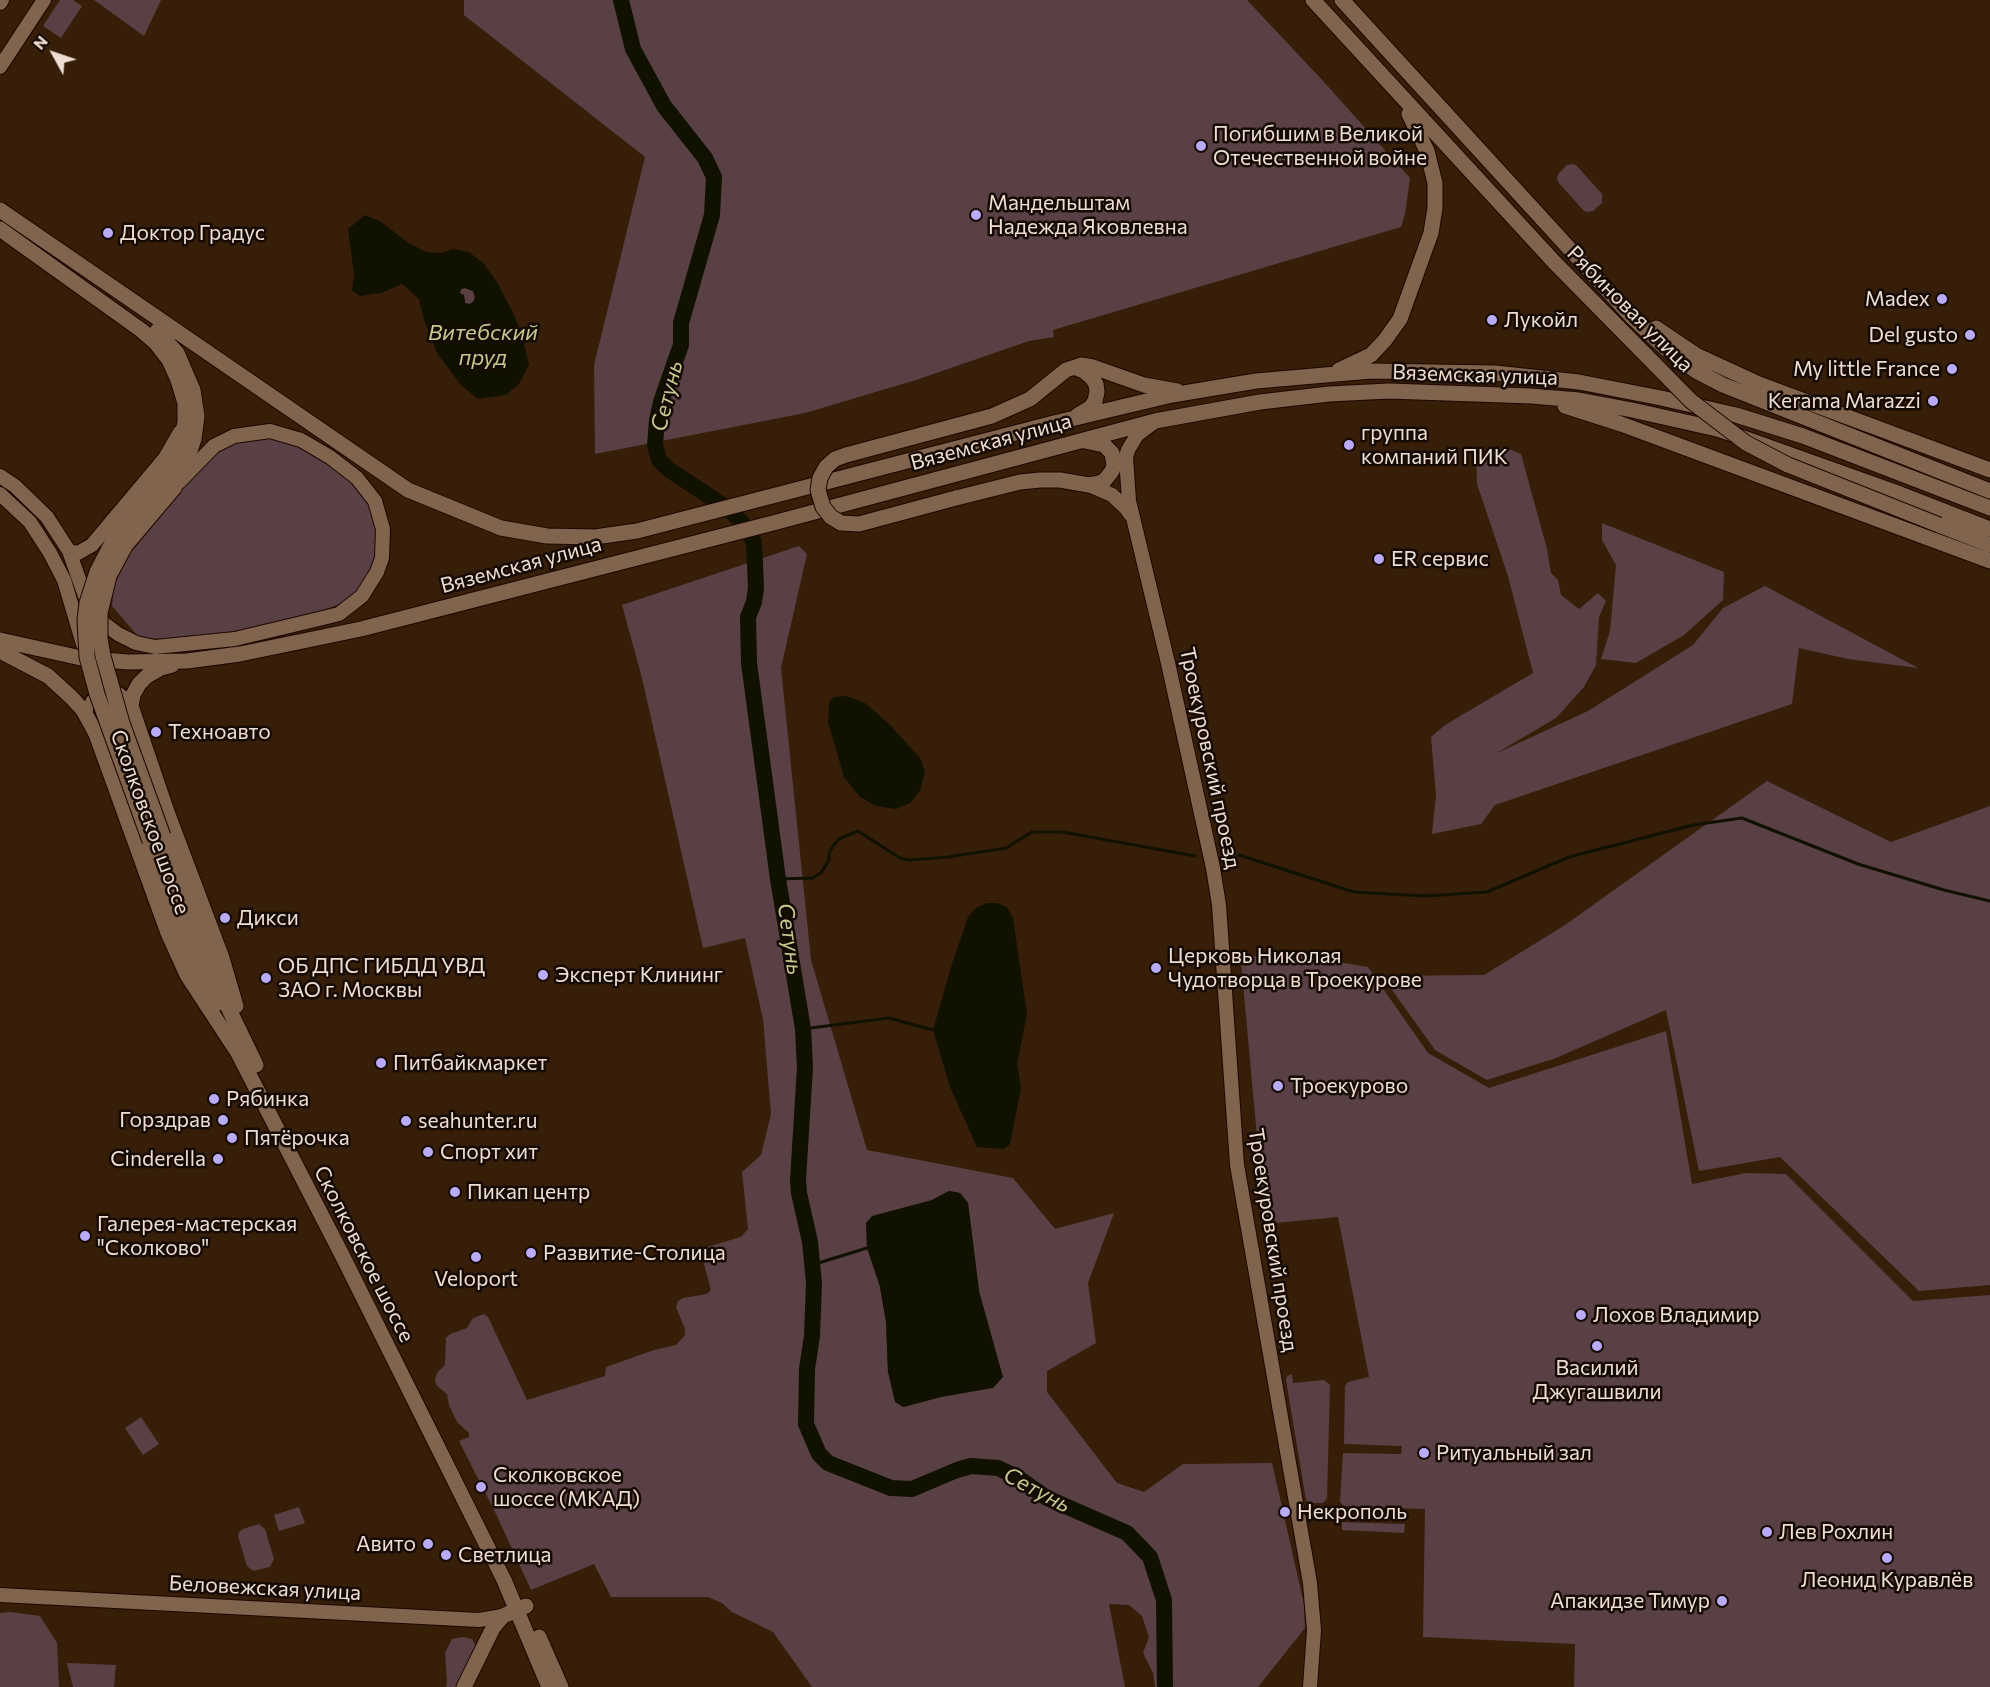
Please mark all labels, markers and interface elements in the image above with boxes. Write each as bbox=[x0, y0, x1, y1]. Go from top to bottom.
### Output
north arrow bbox=[24, 24, 84, 84]
text: N bbox=[29, 31, 51, 53]
place label: Погибшим в Великой Отечественной войне bbox=[1213, 121, 1427, 171]
marker: Погибшим в Великой Отечественной войне bbox=[1194, 139, 1208, 153]
place label: Мандельштам Надежда Яковлевна bbox=[988, 190, 1188, 240]
marker: Мандельштам Надежда Яковлевна bbox=[969, 208, 983, 222]
place label: Доктор Градус bbox=[120, 220, 265, 246]
marker: Доктор Градус bbox=[101, 226, 115, 240]
street label: Рябиновая улица bbox=[1562, 241, 1698, 377]
place label: Madex bbox=[1865, 286, 1930, 312]
marker: Madex bbox=[1935, 292, 1949, 306]
place label: Лукойл bbox=[1504, 307, 1578, 333]
marker: Лукойл bbox=[1485, 313, 1499, 327]
water label: Витебский пруд bbox=[428, 320, 538, 372]
place label: Del gusto bbox=[1868, 322, 1958, 348]
marker: Del gusto bbox=[1963, 328, 1977, 342]
place label: My little France bbox=[1793, 356, 1940, 382]
water label: Сетунь bbox=[645, 358, 689, 434]
street label: Вяземская улица bbox=[1392, 360, 1558, 390]
marker: My little France bbox=[1945, 362, 1959, 376]
place label: Kerama Marazzi bbox=[1768, 388, 1921, 414]
marker: Kerama Marazzi bbox=[1926, 394, 1940, 408]
street label: Вяземская улица bbox=[908, 408, 1074, 476]
place label: группа компаний ПИК bbox=[1361, 420, 1508, 470]
marker: группа компаний ПИК bbox=[1342, 438, 1356, 452]
street label: Вяземская улица bbox=[438, 531, 604, 599]
place label: ER сервис bbox=[1391, 546, 1489, 572]
marker: ER сервис bbox=[1372, 552, 1386, 566]
street label: Троекуровский проезд bbox=[1174, 645, 1246, 871]
place label: Техноавто bbox=[168, 719, 271, 745]
marker: Техноавто bbox=[149, 725, 163, 739]
street label: Сколковское шоссе bbox=[105, 726, 195, 918]
water label: Сетунь bbox=[772, 901, 808, 977]
place label: Дикси bbox=[237, 905, 299, 931]
marker: Дикси bbox=[218, 911, 232, 925]
place label: Церковь Николая Чудотворца в Троекурове bbox=[1168, 943, 1422, 993]
place label: ОБ ДПС ГИБДД УВД ЗАО г. Москвы bbox=[278, 953, 485, 1003]
marker: Церковь Николая Чудотворца в Троекурове bbox=[1149, 961, 1163, 975]
place label: Эксперт Клининг bbox=[555, 962, 723, 988]
marker: Эксперт Клининг bbox=[536, 968, 550, 982]
marker: ОБ ДПС ГИБДД УВД ЗАО г. Москвы bbox=[259, 971, 273, 985]
place label: Питбайкмаркет bbox=[393, 1050, 547, 1076]
marker: Питбайкмаркет bbox=[374, 1056, 388, 1070]
place label: Троекурово bbox=[1290, 1073, 1408, 1099]
marker: Троекурово bbox=[1271, 1079, 1285, 1093]
place label: Рябинка bbox=[226, 1086, 309, 1112]
marker: Рябинка bbox=[207, 1092, 221, 1106]
place label: Горздрав bbox=[119, 1107, 211, 1133]
place label: seahunter.ru bbox=[418, 1108, 537, 1134]
marker: Горздрав bbox=[216, 1113, 230, 1127]
marker: seahunter.ru bbox=[399, 1114, 413, 1128]
place label: Пятёрочка bbox=[244, 1125, 350, 1151]
street label: Троекуровский проезд bbox=[1243, 1127, 1303, 1353]
marker: Пятёрочка bbox=[225, 1131, 239, 1145]
place label: Спорт хит bbox=[440, 1139, 538, 1165]
marker: Спорт хит bbox=[421, 1145, 435, 1159]
place label: Cinderella bbox=[110, 1146, 206, 1172]
marker: Cinderella bbox=[211, 1152, 225, 1166]
street label: Сколковское шоссе bbox=[309, 1162, 419, 1346]
place label: Пикап центр bbox=[467, 1179, 590, 1205]
marker: Пикап центр bbox=[448, 1185, 462, 1199]
place label: Галерея-мастерская "Сколково" bbox=[97, 1211, 297, 1261]
marker: Галерея-мастерская "Сколково" bbox=[78, 1229, 92, 1243]
place label: Развитие-Столица bbox=[543, 1240, 726, 1266]
marker: Развитие-Столица bbox=[524, 1246, 538, 1260]
marker: Veloport bbox=[469, 1250, 483, 1264]
place label: Veloport bbox=[434, 1266, 518, 1292]
place label: Лохов Владимир bbox=[1593, 1302, 1759, 1328]
marker: Лохов Владимир bbox=[1574, 1308, 1588, 1322]
marker: Василий Джугашвили bbox=[1590, 1339, 1604, 1353]
place label: Василий Джугашвили bbox=[1533, 1355, 1661, 1405]
place label: Ритуальный зал bbox=[1436, 1440, 1592, 1466]
marker: Ритуальный зал bbox=[1417, 1446, 1431, 1460]
water label: Сетунь bbox=[999, 1461, 1075, 1519]
place label: Сколковское шоссе (МКАД) bbox=[493, 1462, 640, 1512]
marker: Сколковское шоссе (МКАД) bbox=[474, 1480, 488, 1494]
place label: Некрополь bbox=[1297, 1499, 1407, 1525]
marker: Некрополь bbox=[1278, 1505, 1292, 1519]
place label: Лев Рохлин bbox=[1779, 1519, 1893, 1545]
marker: Лев Рохлин bbox=[1760, 1525, 1774, 1539]
place label: Авито bbox=[356, 1531, 416, 1557]
marker: Авито bbox=[421, 1537, 435, 1551]
place label: Светлица bbox=[458, 1542, 551, 1568]
marker: Светлица bbox=[439, 1548, 453, 1562]
marker: Леонид Куравлёв bbox=[1880, 1551, 1894, 1565]
place label: Леонид Куравлёв bbox=[1801, 1567, 1973, 1593]
street label: Беловежская улица bbox=[168, 1570, 362, 1606]
place label: Апакидзе Тимур bbox=[1550, 1588, 1710, 1614]
marker: Апакидзе Тимур bbox=[1715, 1594, 1729, 1608]

